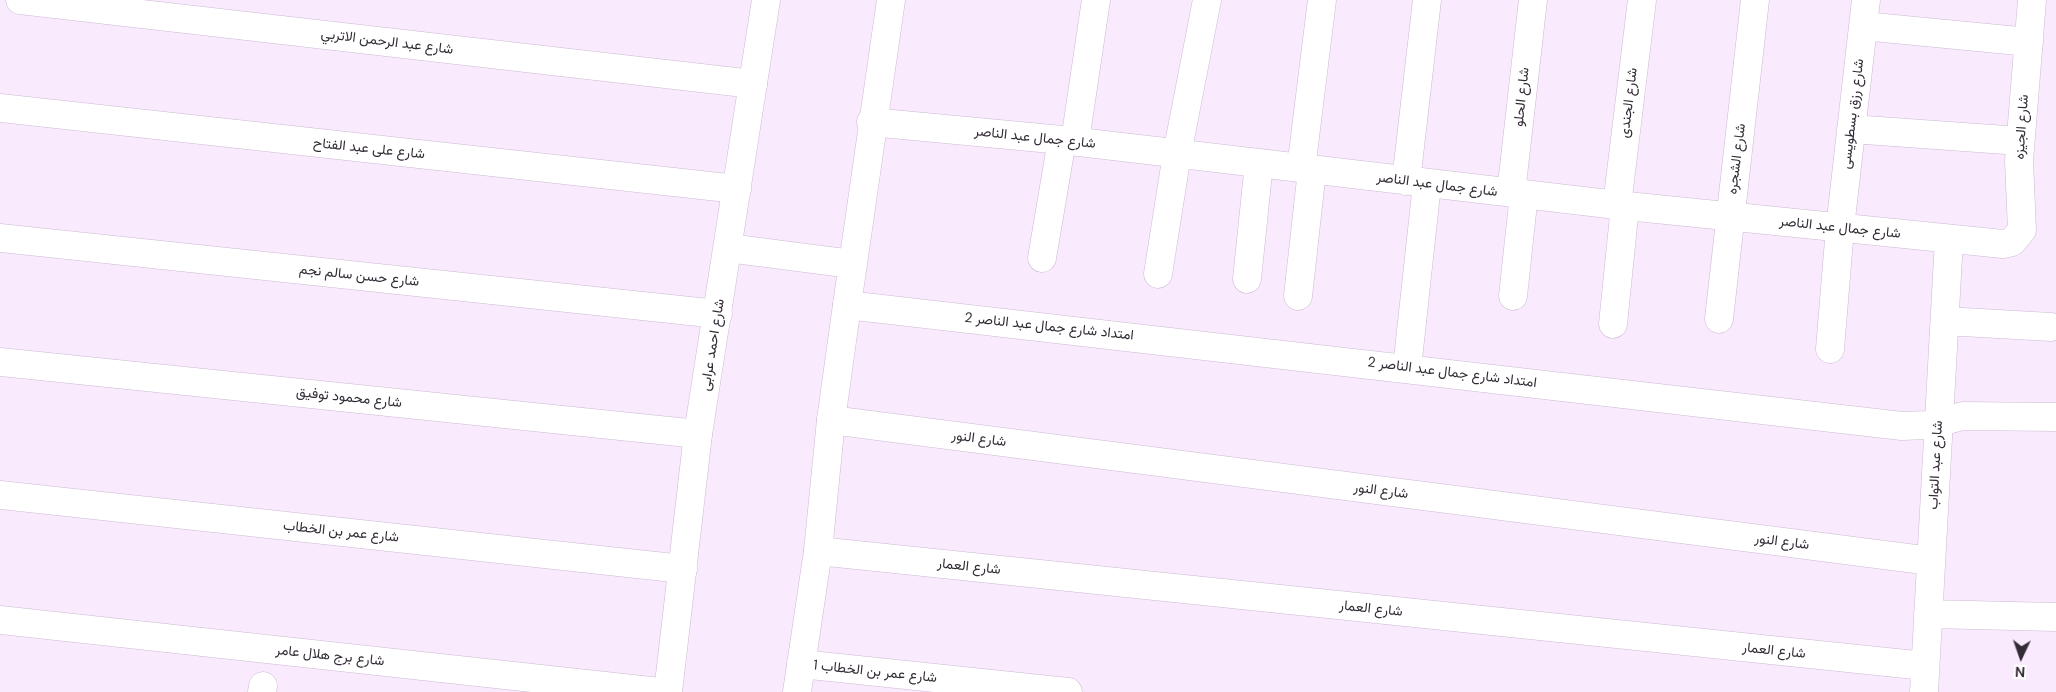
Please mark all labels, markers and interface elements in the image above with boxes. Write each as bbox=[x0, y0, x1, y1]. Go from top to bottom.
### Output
street label: شارع عبد الرحمن الاتربي bbox=[320, 26, 454, 58]
street label: شارع رزق بسطويسى bbox=[1838, 58, 1868, 170]
street label: شارع الحلو bbox=[1511, 67, 1533, 127]
street label: شارع الجندى bbox=[1616, 67, 1642, 139]
street label: شارع الجيزه bbox=[2011, 94, 2033, 160]
street label: شارع جمال عبد الناصر bbox=[974, 123, 1096, 153]
street label: شارع الشجره bbox=[1724, 123, 1750, 195]
street label: شارع على عبد الفتاح bbox=[312, 135, 426, 163]
street label: شارع جمال عبد الناصر bbox=[1376, 169, 1498, 201]
street label: شارع جمال عبد الناصر bbox=[1779, 213, 1901, 243]
street label: شارع حسن سالم نجم bbox=[298, 261, 420, 291]
street label: شارع احمد عرابى bbox=[697, 298, 729, 392]
street label: امتداد شارع جمال عبد الناصر 2 bbox=[963, 310, 1135, 344]
street label: امتداد شارع جمال عبد الناصر 2 bbox=[1366, 354, 1538, 392]
street label: شارع محمود توفيق bbox=[295, 384, 403, 412]
street label: شارع عبد التواب bbox=[1925, 420, 1947, 510]
street label: شارع النور bbox=[951, 427, 1007, 451]
street label: شارع النور bbox=[1353, 479, 1409, 503]
street label: شارع عمر بن الخطاب bbox=[282, 518, 400, 546]
street label: شارع النور bbox=[1754, 530, 1810, 554]
street label: شارع العمار bbox=[936, 555, 1002, 579]
street label: شارع العمار bbox=[1338, 597, 1404, 621]
north arrow bbox=[1996, 632, 2046, 682]
street label: شارع العمار bbox=[1741, 639, 1807, 663]
street label: شارع برج هلال عامر bbox=[275, 642, 385, 670]
street label: شارع عمر بن الخطاب 1 bbox=[812, 657, 938, 687]
text: N bbox=[2015, 663, 2026, 681]

